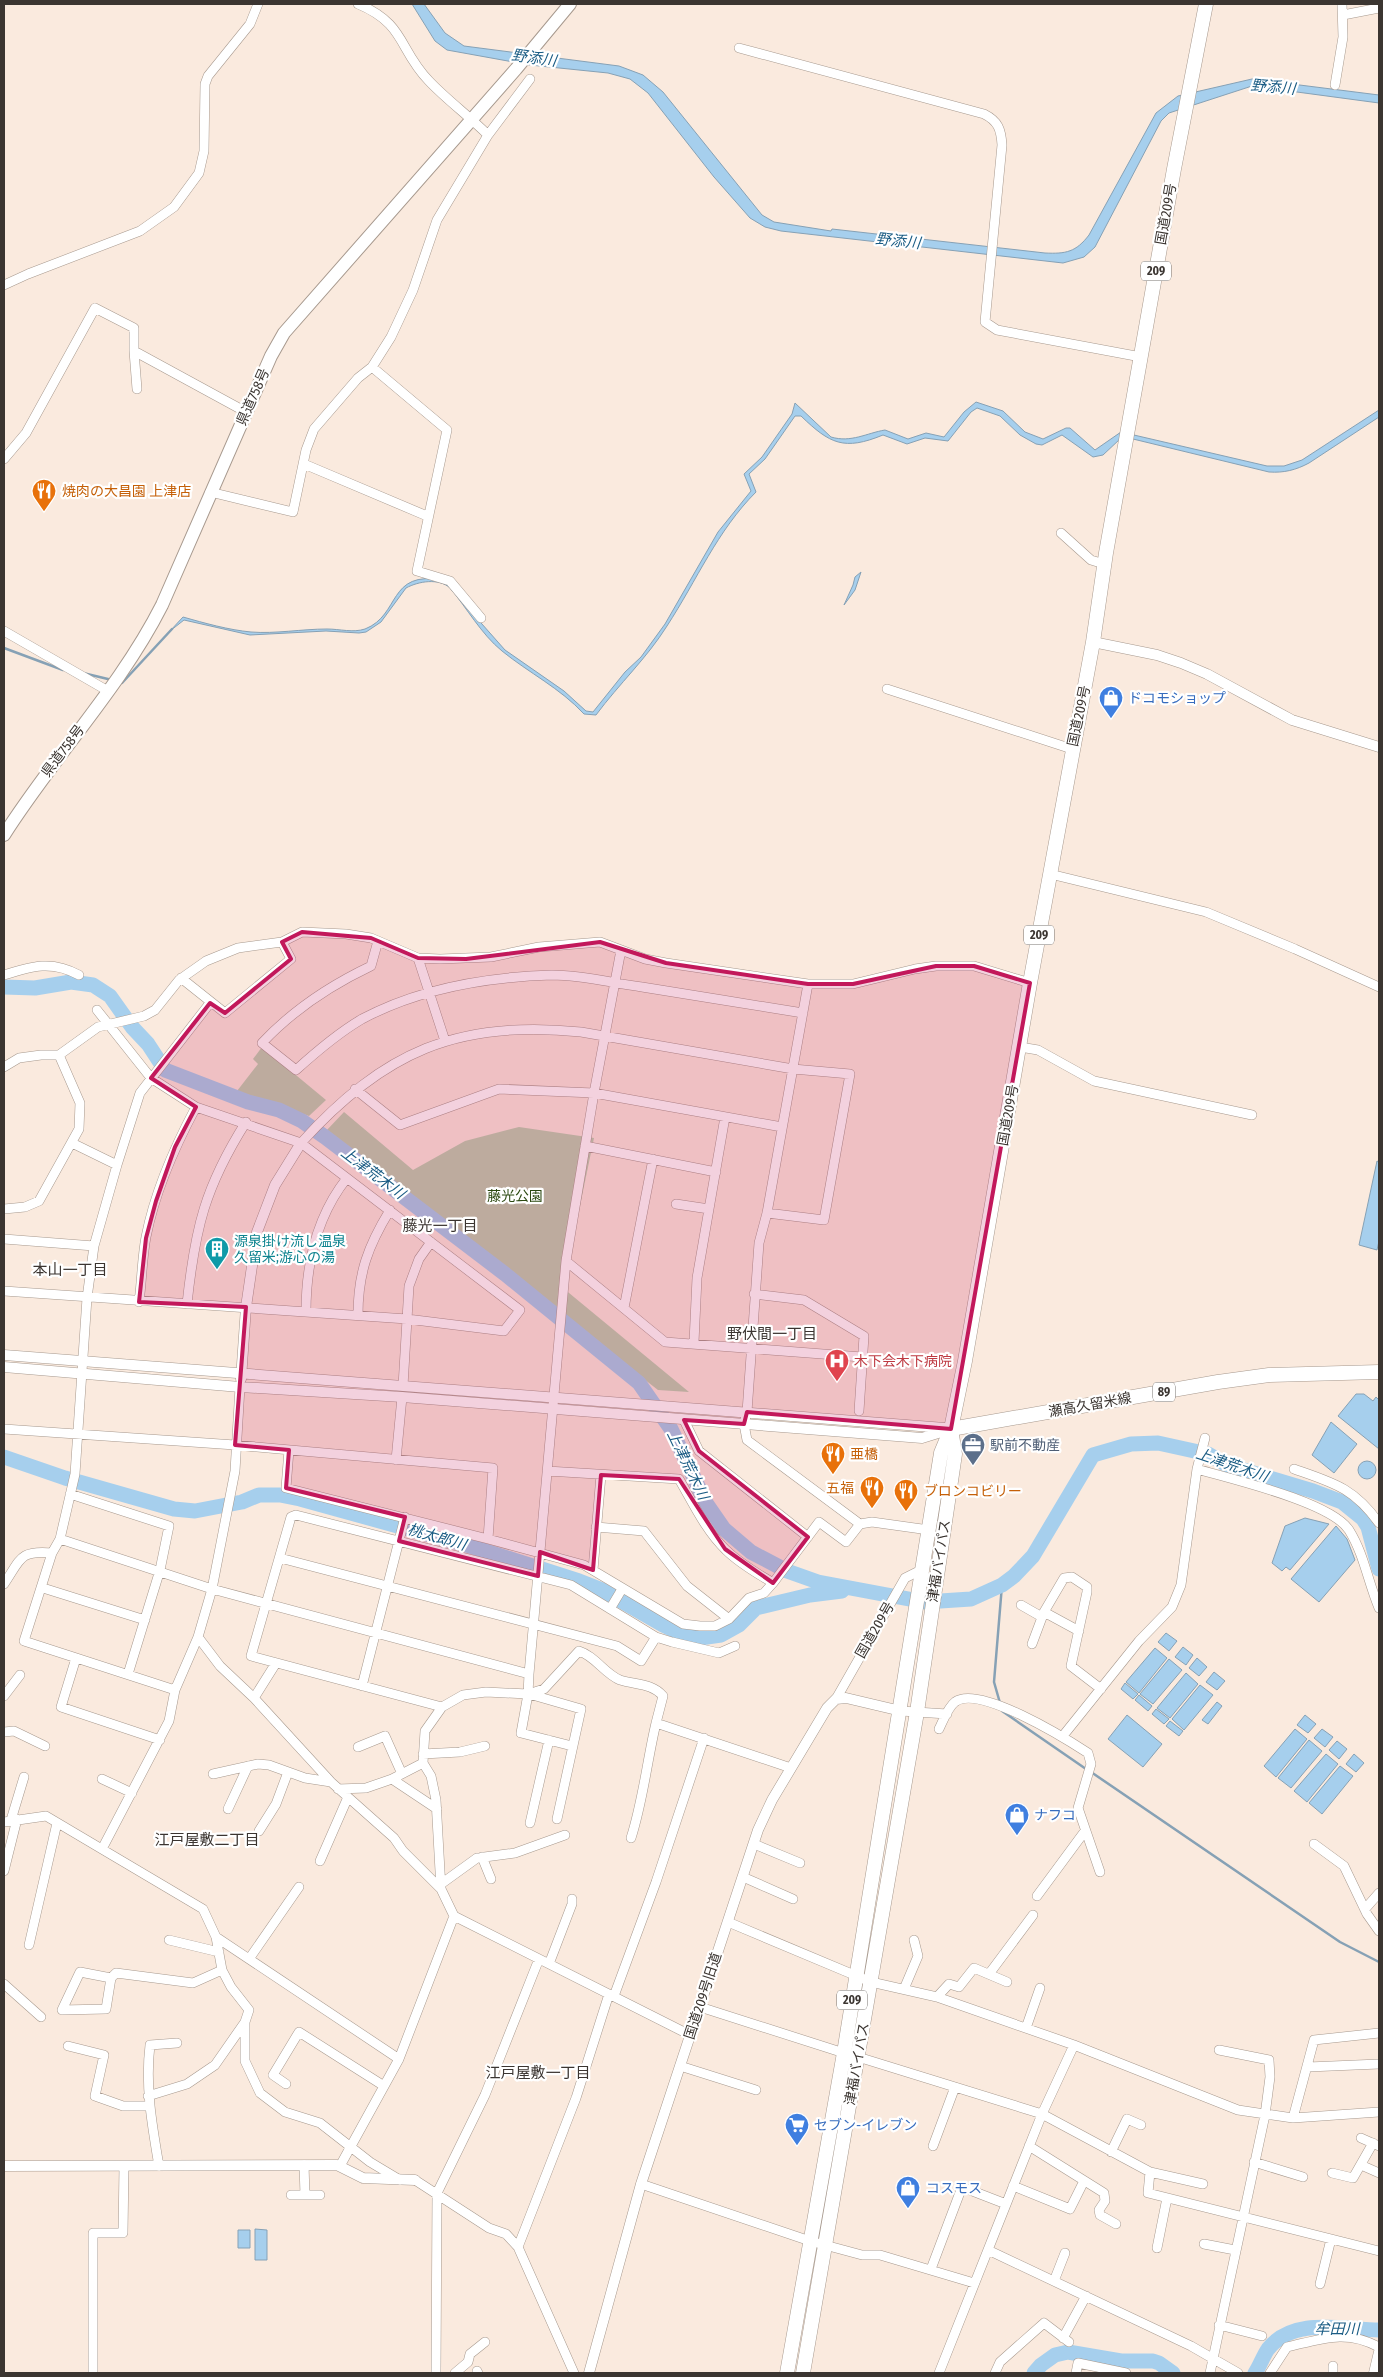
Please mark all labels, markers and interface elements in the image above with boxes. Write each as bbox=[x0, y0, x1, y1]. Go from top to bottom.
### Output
water label: 野添川 bbox=[510, 46, 560, 70]
water label: 野添川 bbox=[1250, 76, 1298, 98]
street label: 国道209号 bbox=[1152, 182, 1180, 246]
water label: 野添川 bbox=[875, 230, 923, 253]
road number: 209 bbox=[1141, 262, 1171, 280]
street label: 県道758号 bbox=[233, 366, 273, 428]
restaurant icon: 焼肉の大昌園 上津店 bbox=[31, 478, 57, 512]
place label: 焼肉の大昌園 上津店 bbox=[62, 483, 191, 500]
street label: 国道209号 bbox=[1064, 684, 1094, 748]
shop icon: ドコモショップ bbox=[1098, 685, 1124, 719]
place label: ドコモショップ bbox=[1128, 690, 1226, 707]
street label: 県道758号 bbox=[38, 722, 88, 780]
road number: 209 bbox=[1024, 926, 1054, 944]
street label: 国道209号 bbox=[994, 1083, 1022, 1147]
water label: 上津荒木川 bbox=[338, 1143, 410, 1204]
park label: 藤光公園 bbox=[487, 1188, 543, 1205]
district label: 藤光一丁目 bbox=[402, 1217, 478, 1235]
place label: 源泉掛け流し温泉 久留米;游心の湯 bbox=[234, 1233, 346, 1266]
building icon: 源泉掛け流し温泉 久留米;游心の湯 bbox=[204, 1236, 230, 1270]
district label: 本山一丁目 bbox=[32, 1261, 108, 1279]
district label: 野伏間一丁目 bbox=[727, 1325, 817, 1343]
hospital icon: 木下会木下病院 bbox=[824, 1348, 850, 1382]
place label: 木下会木下病院 bbox=[854, 1353, 952, 1370]
road number: 89 bbox=[1153, 1382, 1175, 1401]
street label: 瀬高久留米線 bbox=[1047, 1389, 1133, 1421]
water label: 上津荒木川 bbox=[663, 1427, 713, 1504]
office icon: 駅前不動産 bbox=[960, 1432, 986, 1466]
place label: 駅前不動産 bbox=[990, 1437, 1060, 1454]
restaurant icon: 亜橋 bbox=[820, 1441, 846, 1475]
water label: 上津荒木川 bbox=[1194, 1444, 1272, 1486]
place label: 亜橋 bbox=[850, 1446, 878, 1463]
restaurant icon: 五福 bbox=[859, 1475, 885, 1509]
restaurant icon: ブロンコビリー bbox=[893, 1478, 919, 1512]
place label: 五福 bbox=[826, 1480, 854, 1497]
place label: ブロンコビリー bbox=[924, 1483, 1022, 1500]
street label: 津福バイパス bbox=[924, 1518, 954, 1604]
water label: 桃太郎川 bbox=[406, 1520, 470, 1554]
street label: 国道209号 bbox=[852, 1599, 898, 1661]
shop icon: ナフコ bbox=[1004, 1802, 1030, 1836]
place label: ナフコ bbox=[1034, 1807, 1076, 1824]
district label: 江戸屋敷二丁目 bbox=[154, 1831, 260, 1849]
street label: 国道209号旧道 bbox=[681, 1950, 725, 2042]
road number: 209 bbox=[837, 1990, 867, 2010]
street label: 津福バイパス bbox=[841, 2021, 873, 2107]
district label: 江戸屋敷一丁目 bbox=[485, 2064, 591, 2082]
supermarket icon: セブン-イレブン bbox=[784, 2112, 810, 2146]
place label: セブン-イレブン bbox=[814, 2117, 917, 2134]
shop icon: コスモス bbox=[895, 2175, 921, 2209]
place label: コスモス bbox=[926, 2180, 982, 2197]
water label: 牟田川 bbox=[1314, 2320, 1361, 2338]

